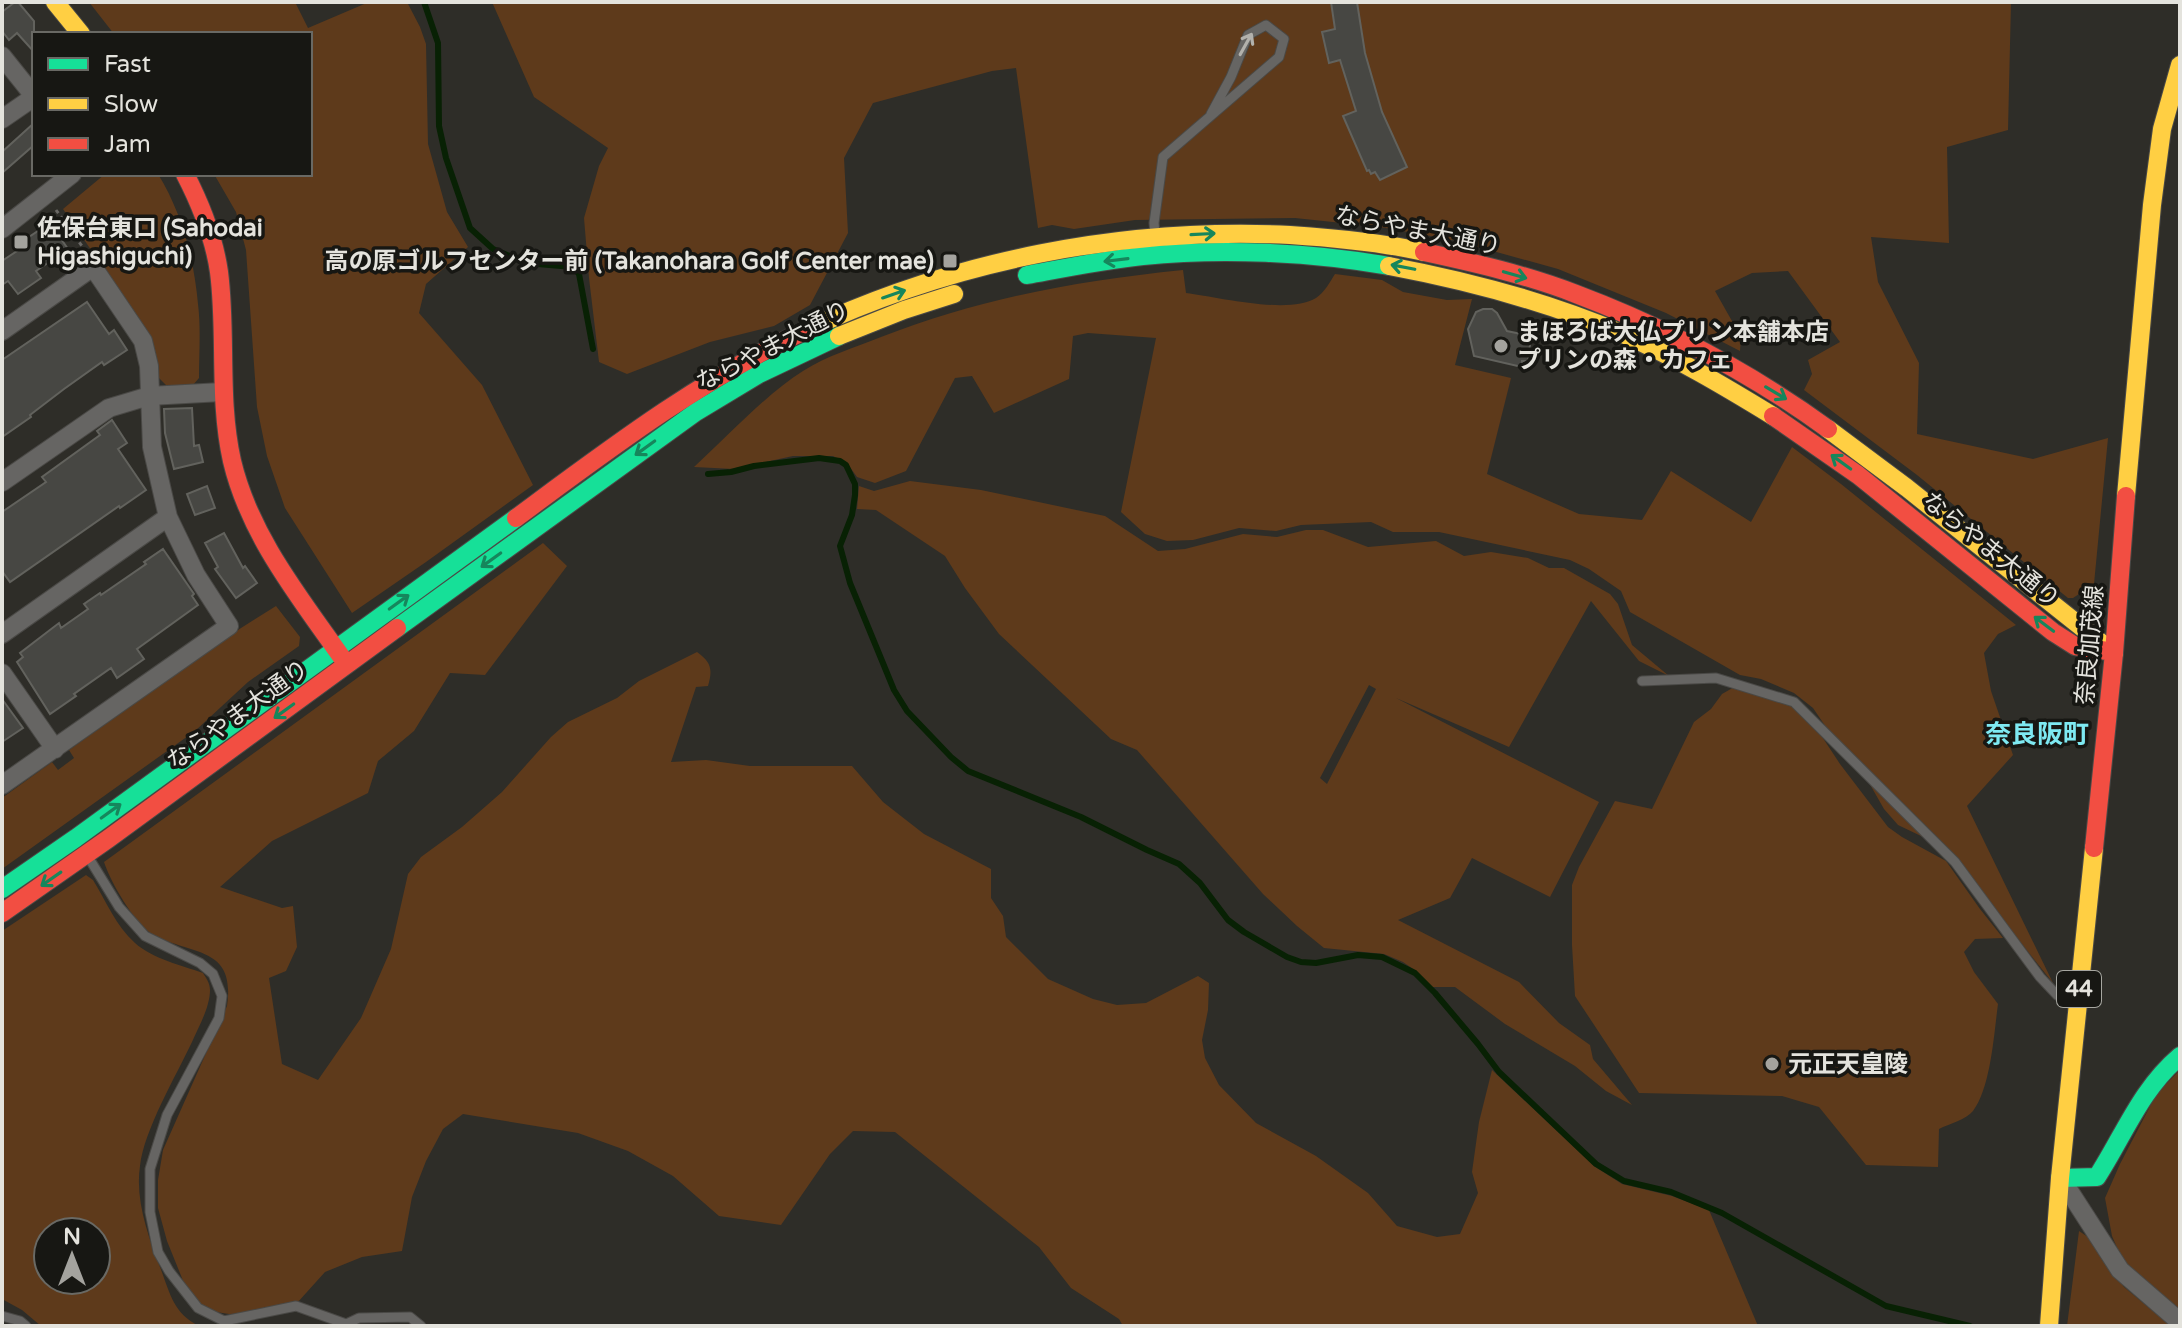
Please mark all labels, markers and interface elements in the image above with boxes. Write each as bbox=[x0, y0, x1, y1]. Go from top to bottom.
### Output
legend bbox=[32, 32, 312, 176]
one-way arrow bbox=[1238, 33, 1254, 56]
text: Fast bbox=[104, 50, 151, 79]
text: Slow bbox=[104, 90, 158, 119]
text: Jam bbox=[104, 130, 151, 159]
street label: ならやま大通り bbox=[1333, 201, 1503, 261]
place label: 佐保台東口 (Sahodai Higashiguchi) bbox=[37, 214, 263, 271]
one-way arrow bbox=[1189, 227, 1216, 242]
marker: 佐保台東口 (Sahodai Higashiguchi) bbox=[12, 233, 30, 251]
place label: 高の原ゴルフセンター前 (Takanohara Golf Center mae) bbox=[325, 247, 934, 276]
marker: 高の原ゴルフセンター前 (Takanohara Golf Center mae) bbox=[941, 252, 959, 270]
one-way arrow bbox=[1104, 253, 1129, 268]
one-way arrow bbox=[1391, 258, 1416, 273]
one-way arrow bbox=[1502, 268, 1528, 283]
one-way arrow bbox=[881, 285, 906, 300]
street label: ならやま大通り bbox=[692, 295, 854, 397]
place label: まほろば大仏プリン本舗本店 プリンの森・カフェ bbox=[1517, 318, 1829, 375]
marker: まほろば大仏プリン本舗本店 プリンの森・カフェ bbox=[1492, 337, 1510, 355]
one-way arrow bbox=[1764, 386, 1787, 402]
one-way arrow bbox=[634, 440, 656, 456]
one-way arrow bbox=[1830, 454, 1852, 470]
street label: ならやま大通り bbox=[1917, 486, 2065, 614]
one-way arrow bbox=[481, 551, 503, 568]
street label: 奈良加茂線 bbox=[2070, 584, 2110, 706]
one-way arrow bbox=[388, 594, 409, 611]
one-way arrow bbox=[2034, 615, 2055, 632]
street label: ならやま大通り bbox=[162, 654, 314, 776]
one-way arrow bbox=[274, 703, 296, 719]
district label: 奈良阪町 bbox=[1985, 719, 2089, 750]
one-way arrow bbox=[100, 803, 122, 820]
one-way arrow bbox=[40, 871, 62, 887]
road number: 44 bbox=[2057, 971, 2101, 1007]
place label: 元正天皇陵 bbox=[1788, 1050, 1908, 1079]
marker: 元正天皇陵 bbox=[1763, 1055, 1781, 1073]
north arrow bbox=[32, 1216, 112, 1296]
text: N bbox=[63, 1224, 81, 1250]

